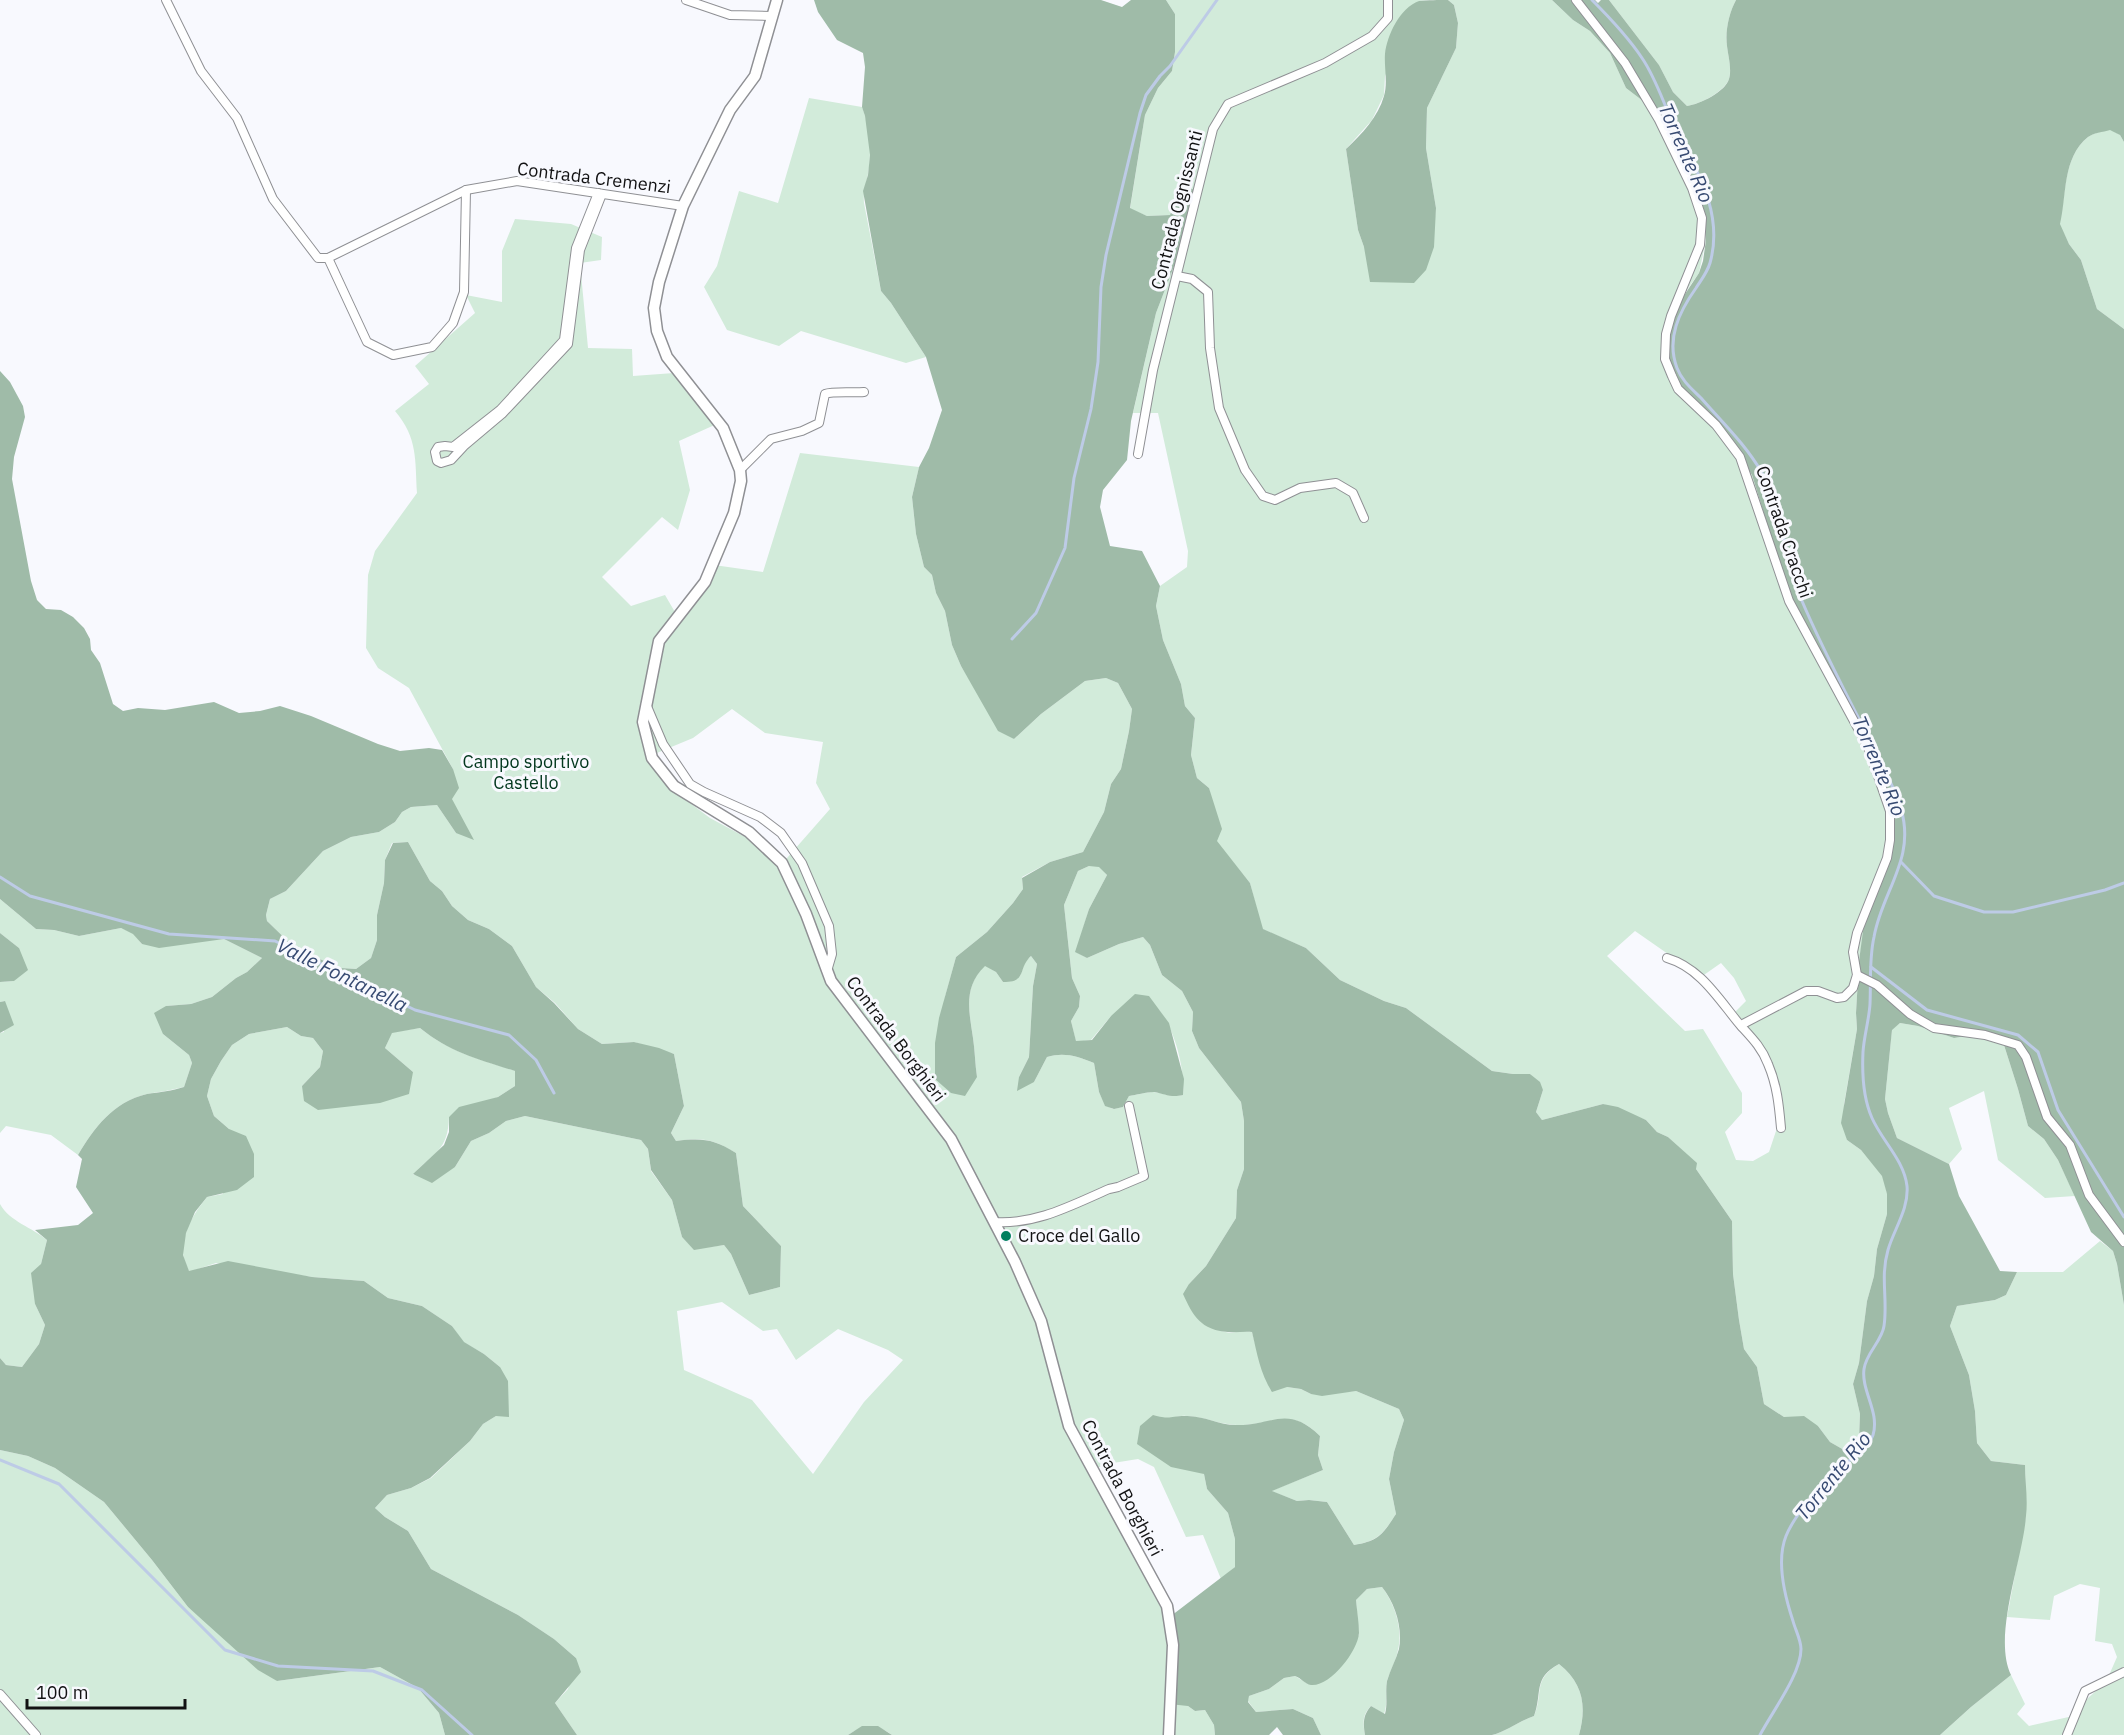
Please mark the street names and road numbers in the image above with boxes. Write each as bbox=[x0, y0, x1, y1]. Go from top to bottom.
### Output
street label: Contrada Ognissanti bbox=[1146, 128, 1207, 292]
street label: Contrada Cremenzi bbox=[516, 157, 672, 198]
street label: Contrada Cracchi bbox=[1751, 463, 1818, 601]
street label: Contrada Borghieri bbox=[842, 971, 951, 1106]
street label: Contrada Borghieri bbox=[1077, 1415, 1168, 1560]

